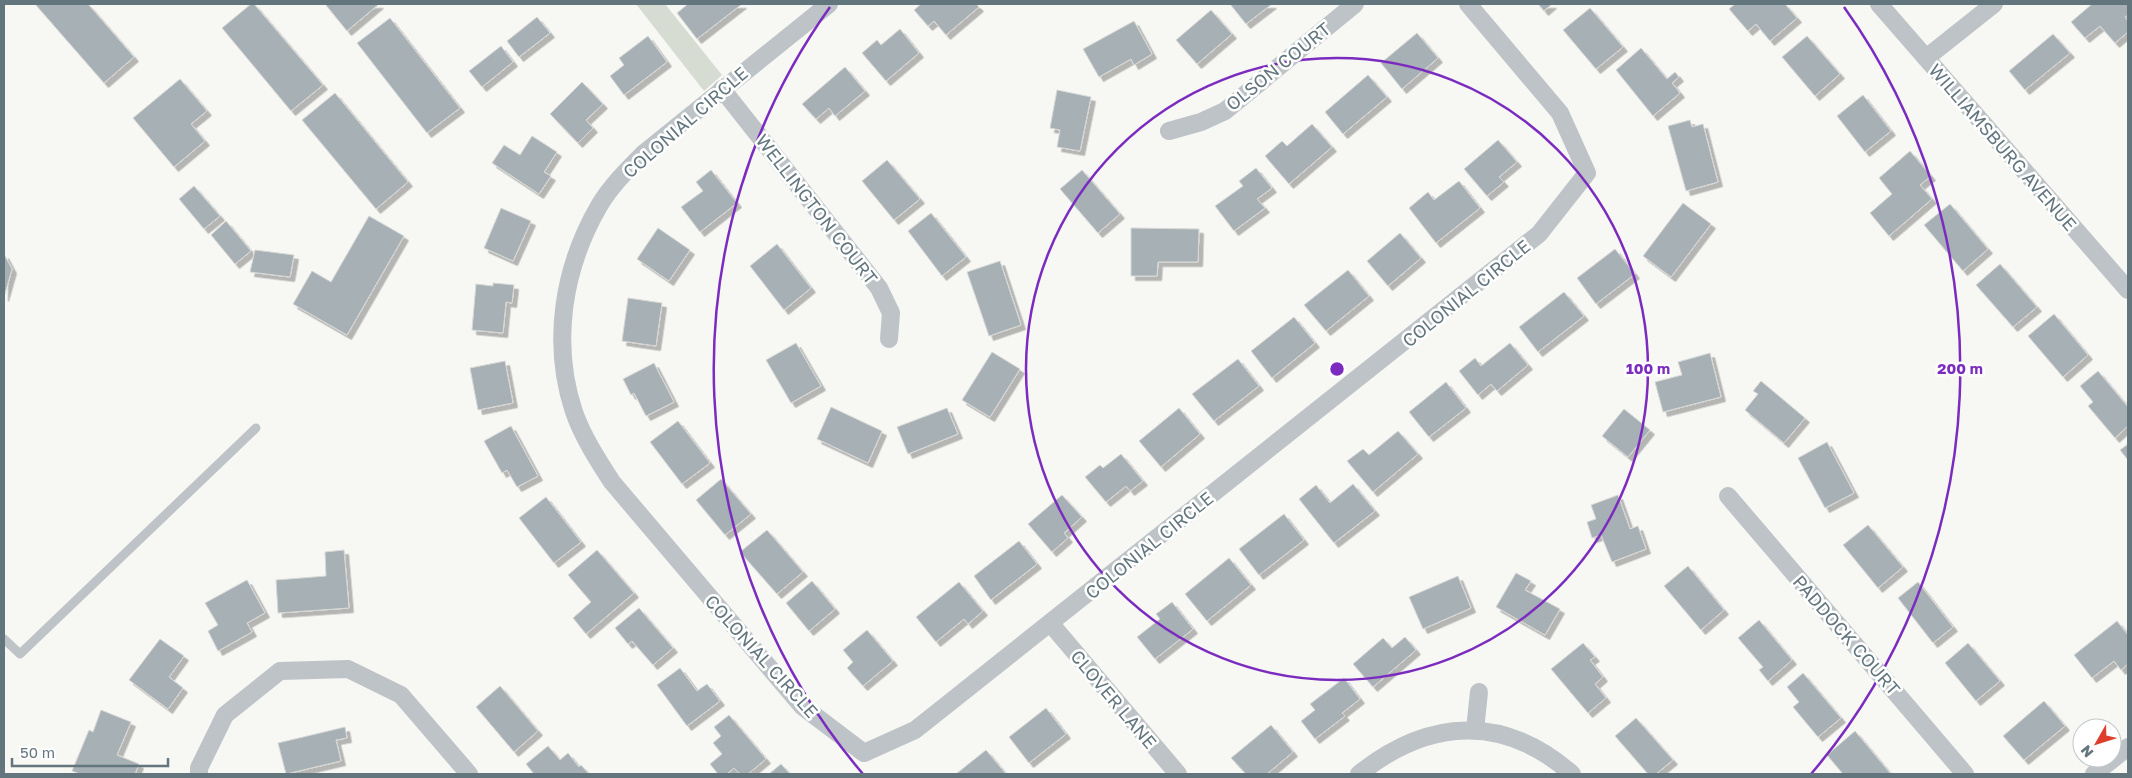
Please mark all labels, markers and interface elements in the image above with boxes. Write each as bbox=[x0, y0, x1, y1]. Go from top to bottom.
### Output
street label: OLSON COURT bbox=[1221, 17, 1335, 115]
street label: WILLIAMSBURG AVENUE bbox=[1924, 59, 2082, 235]
street label: COLONIAL CIRCLE bbox=[618, 62, 752, 182]
street label: WELLINGTON COURT bbox=[751, 129, 883, 289]
street label: COLONIAL CIRCLE bbox=[1398, 235, 1534, 351]
text: 100 m bbox=[1626, 359, 1670, 377]
text: 200 m bbox=[1937, 359, 1983, 377]
centre of rings bbox=[1328, 360, 1346, 378]
street label: COLONIAL CIRCLE bbox=[1081, 487, 1217, 603]
street label: PADDOCK COURT bbox=[1789, 570, 1905, 700]
street label: COLONIAL CIRCLE bbox=[701, 590, 823, 722]
street label: CLOVER LANE bbox=[1066, 645, 1162, 753]
north arrow bbox=[2072, 718, 2122, 768]
scale bar bbox=[12, 736, 169, 768]
text: N bbox=[2077, 742, 2096, 761]
text: 50 m bbox=[20, 743, 55, 761]

